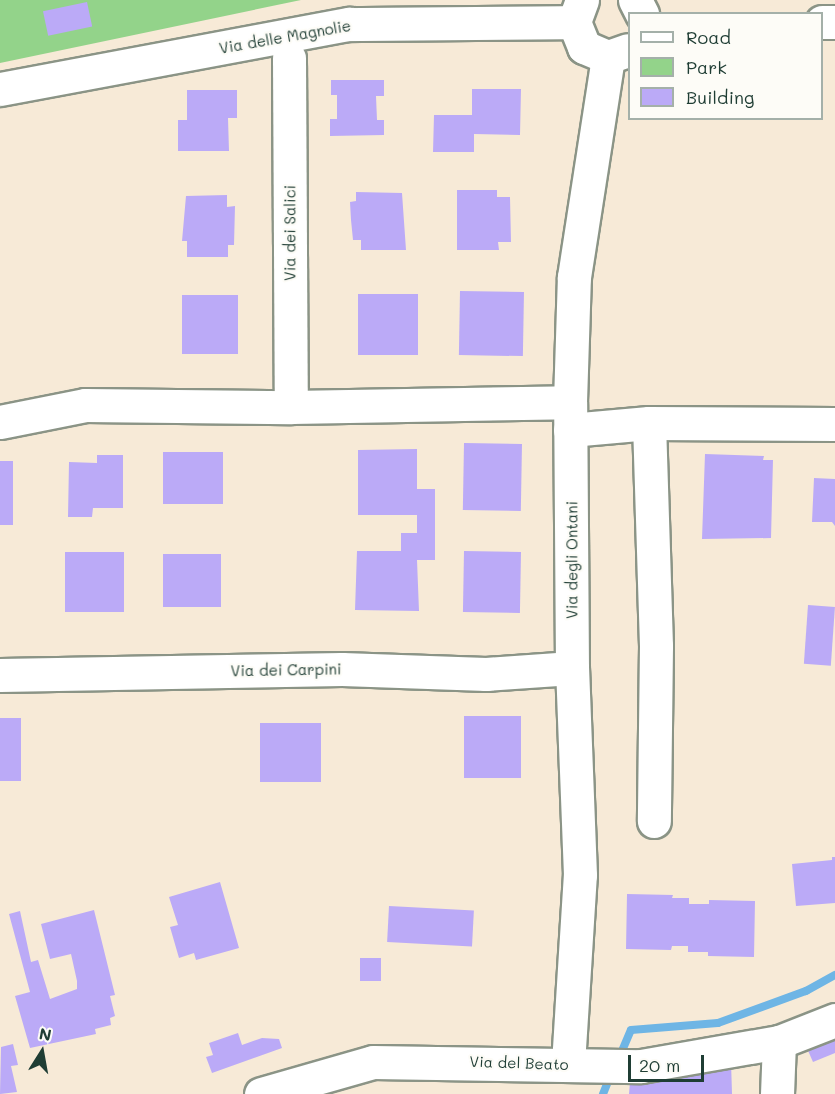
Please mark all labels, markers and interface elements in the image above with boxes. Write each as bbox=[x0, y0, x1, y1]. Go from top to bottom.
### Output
legend bbox=[628, 12, 823, 120]
street label: Via delle Magnolie bbox=[218, 17, 352, 57]
text: Road bbox=[686, 25, 731, 49]
text: Park bbox=[686, 55, 727, 79]
text: Building bbox=[686, 85, 754, 109]
street label: Via dei Salici bbox=[281, 185, 299, 281]
street label: Via degli Ontani bbox=[563, 501, 581, 619]
street label: Via dei Carpini bbox=[230, 660, 342, 680]
north arrow bbox=[12, 1022, 72, 1082]
text: N bbox=[38, 1022, 53, 1045]
scale bar bbox=[631, 1043, 708, 1081]
street label: Via del Beato bbox=[469, 1052, 569, 1074]
text: 20 m bbox=[639, 1053, 680, 1077]

